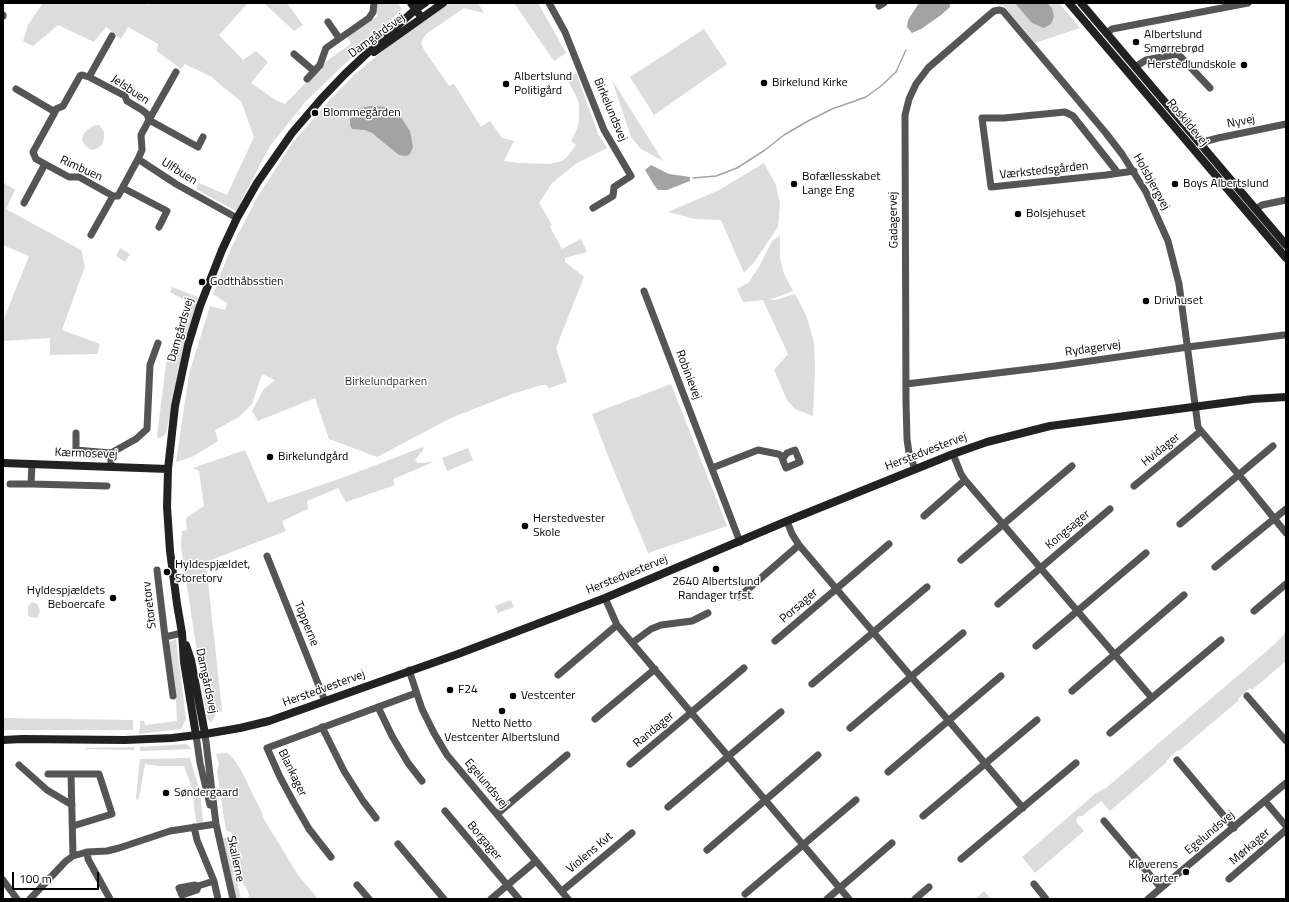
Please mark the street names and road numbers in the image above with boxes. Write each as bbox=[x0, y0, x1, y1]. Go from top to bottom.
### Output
street label: Damgårdsvej bbox=[346, 11, 408, 61]
street label: Jelsbuen bbox=[108, 72, 152, 108]
street label: Birkelundsvej bbox=[590, 76, 630, 144]
street label: Roskildevej bbox=[1163, 97, 1211, 149]
street label: Nyvej bbox=[1226, 112, 1256, 132]
street label: Holsbjergvej bbox=[1130, 151, 1172, 213]
street label: Rimbuen bbox=[57, 153, 105, 185]
street label: Ulfbuen bbox=[158, 155, 200, 189]
street label: Værkstedsgården bbox=[999, 159, 1089, 183]
street label: Gadagervej bbox=[886, 192, 902, 248]
street label: Damgårdsvej bbox=[165, 296, 197, 364]
street label: Rydagervej bbox=[1064, 338, 1122, 360]
street label: Robinievej bbox=[672, 348, 704, 402]
street label: Herstedvestervej bbox=[883, 430, 969, 474]
street label: Hvidager bbox=[1139, 430, 1183, 470]
street label: Kærmosevej bbox=[54, 446, 118, 462]
street label: Kongsager bbox=[1043, 507, 1093, 553]
street label: Herstedvestervej bbox=[584, 552, 670, 598]
street label: Storetorv bbox=[140, 581, 160, 629]
street label: Porsager bbox=[777, 586, 821, 626]
street label: Topperne bbox=[291, 600, 321, 648]
street label: Damgårdsvej bbox=[192, 647, 220, 715]
street label: Herstedvestervej bbox=[281, 667, 367, 711]
street label: Randager bbox=[631, 709, 677, 751]
street label: Blankager bbox=[274, 747, 310, 799]
street label: Egelundsvej bbox=[461, 756, 511, 812]
street label: Egelundsvej bbox=[1182, 808, 1238, 858]
street label: Borgager bbox=[464, 819, 504, 863]
street label: Mørkager bbox=[1227, 826, 1273, 868]
street label: Violens Kvt bbox=[564, 829, 616, 877]
street label: Skallerne bbox=[223, 835, 247, 883]

